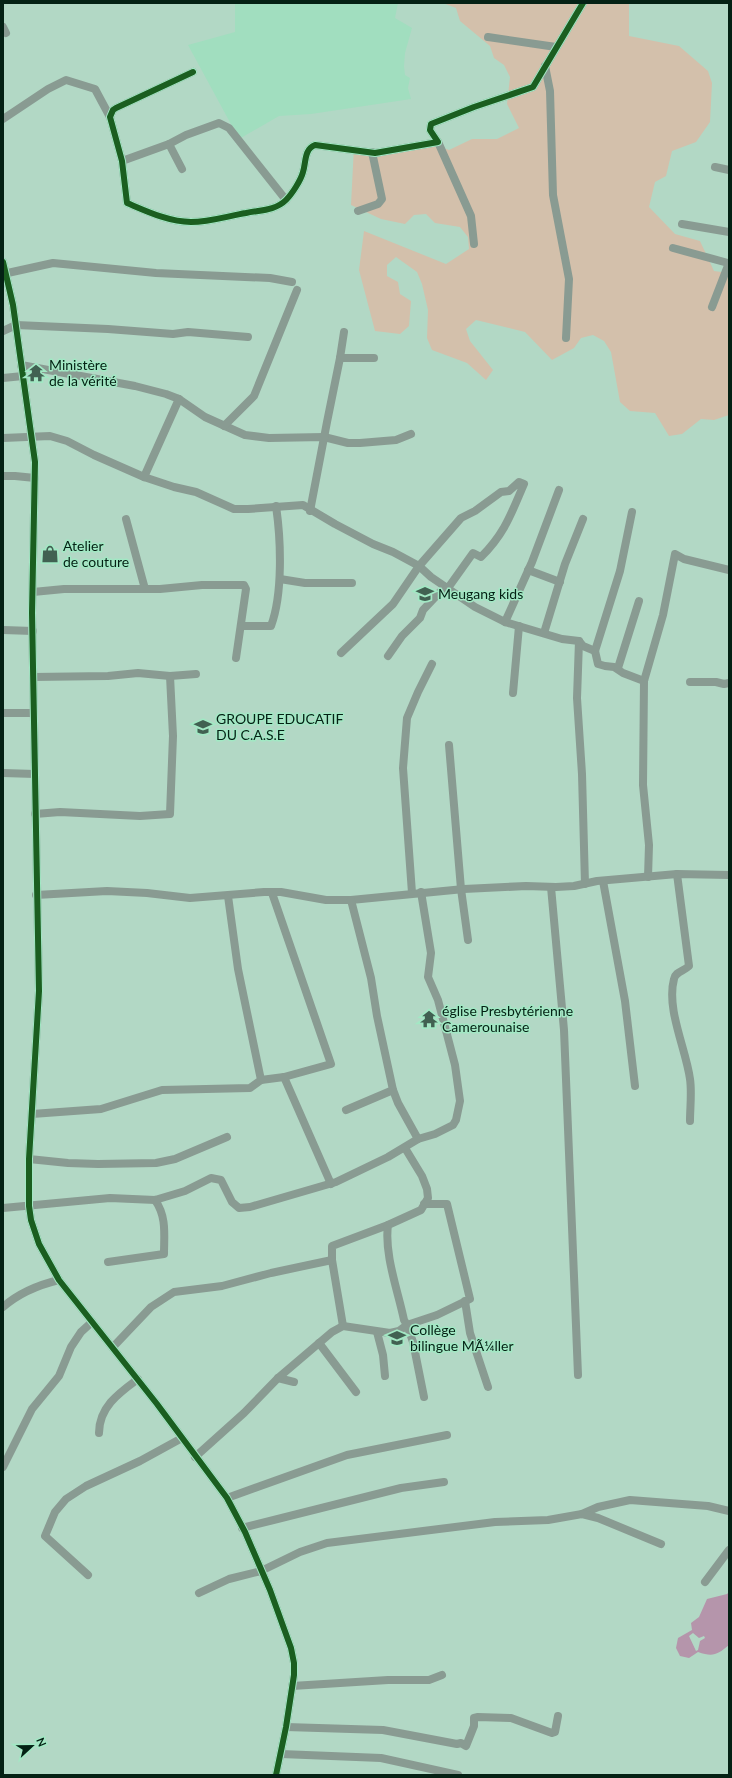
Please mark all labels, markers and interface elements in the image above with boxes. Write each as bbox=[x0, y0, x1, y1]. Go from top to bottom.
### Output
place label: Ministère de la vérité bbox=[49, 356, 117, 389]
temple icon: Ministère de la vérité bbox=[26, 363, 46, 383]
place label: Atelier de couture bbox=[63, 537, 129, 570]
shop icon: Atelier de couture bbox=[40, 544, 60, 564]
school or university icon: Meugang kids bbox=[415, 584, 435, 604]
place label: Meugang kids bbox=[438, 585, 523, 602]
place label: GROUPE EDUCATIF DU C.A.S.E bbox=[216, 710, 344, 743]
school or university icon: GROUPE EDUCATIF DU C.A.S.E bbox=[193, 717, 213, 737]
place label: église Presbytérienne Camerounaise bbox=[442, 1002, 573, 1035]
temple icon: église Presbytérienne Camerounaise bbox=[419, 1009, 439, 1029]
place label: Collège bilingue MÃ¼ller bbox=[410, 1321, 514, 1354]
school or university icon: Collège bilingue MÃ¼ller bbox=[387, 1328, 407, 1348]
north arrow bbox=[12, 1726, 52, 1766]
text: N bbox=[34, 1736, 49, 1748]

